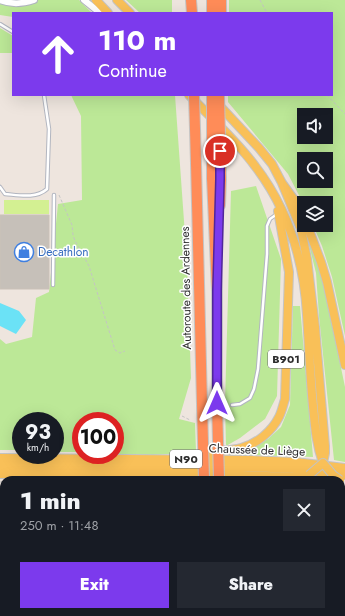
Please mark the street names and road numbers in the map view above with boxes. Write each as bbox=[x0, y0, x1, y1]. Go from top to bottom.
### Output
street label: Autoroute des Ardennes bbox=[176, 226, 196, 350]
road number: B901 bbox=[268, 350, 304, 368]
street label: Chaussée de Liège bbox=[208, 439, 306, 461]
road number: N90 bbox=[170, 450, 202, 468]

